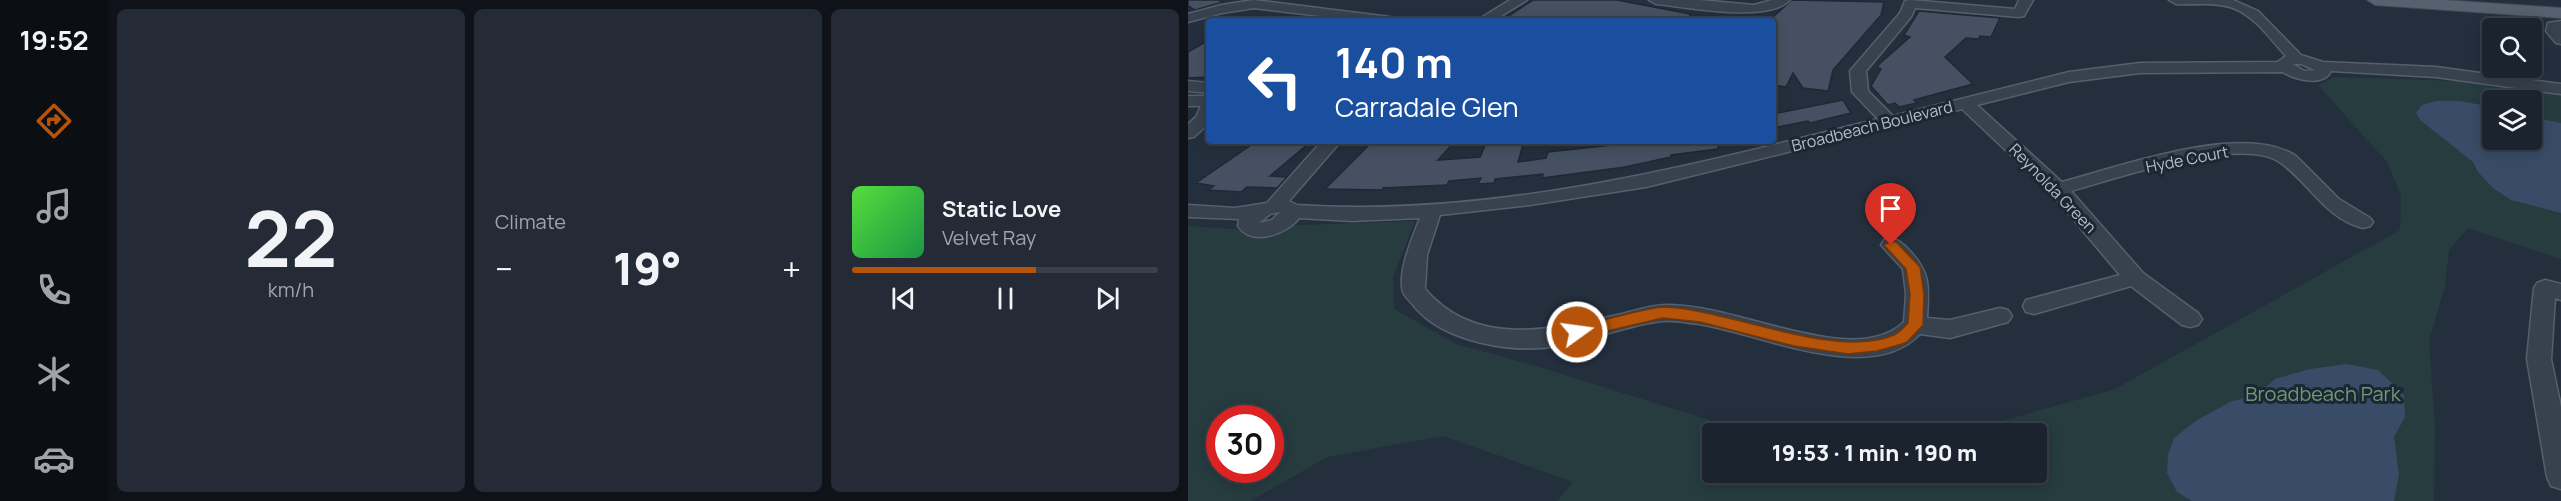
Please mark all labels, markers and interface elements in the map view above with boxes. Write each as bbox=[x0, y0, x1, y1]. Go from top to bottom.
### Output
map controls bbox=[2482, 18, 2542, 150]
button: search bbox=[2482, 18, 2542, 78]
text: 19:52 bbox=[19, 21, 89, 58]
text: 140 m bbox=[1335, 33, 1453, 91]
icon: left bbox=[1236, 42, 1314, 120]
text: Carradale Glen bbox=[1335, 88, 1518, 125]
button: layers bbox=[2482, 90, 2542, 150]
street label: Broadbeach Boulevard bbox=[1789, 95, 1955, 157]
icon: directions bbox=[33, 100, 75, 142]
street label: Reynolda Green bbox=[2005, 138, 2101, 238]
street label: Hyde Court bbox=[2144, 140, 2230, 178]
pin bbox=[1865, 183, 1916, 245]
text: 22 bbox=[245, 184, 337, 290]
icon: music bbox=[33, 185, 75, 227]
icon: arrive bbox=[1874, 192, 1907, 225]
text: Static Love bbox=[942, 194, 1061, 224]
text: Climate bbox=[495, 208, 566, 235]
text: Velvet Ray bbox=[942, 224, 1036, 251]
text: 19° bbox=[613, 237, 682, 299]
text: − bbox=[495, 246, 513, 291]
text: + bbox=[782, 246, 801, 291]
icon: phone bbox=[33, 269, 75, 311]
text: km/h bbox=[268, 276, 314, 303]
icon: previous bbox=[887, 282, 920, 315]
icon: pause bbox=[989, 282, 1022, 315]
icon: next bbox=[1091, 282, 1124, 315]
position arrow bbox=[1545, 300, 1609, 364]
icon: climate bbox=[33, 353, 75, 395]
park label: Broadbeach Park bbox=[2245, 380, 2402, 407]
speed limit sign: 30 bbox=[1206, 405, 1284, 483]
icon: car bbox=[33, 438, 75, 480]
text: 19:53 · 1 min · 190 m bbox=[1772, 438, 1977, 468]

